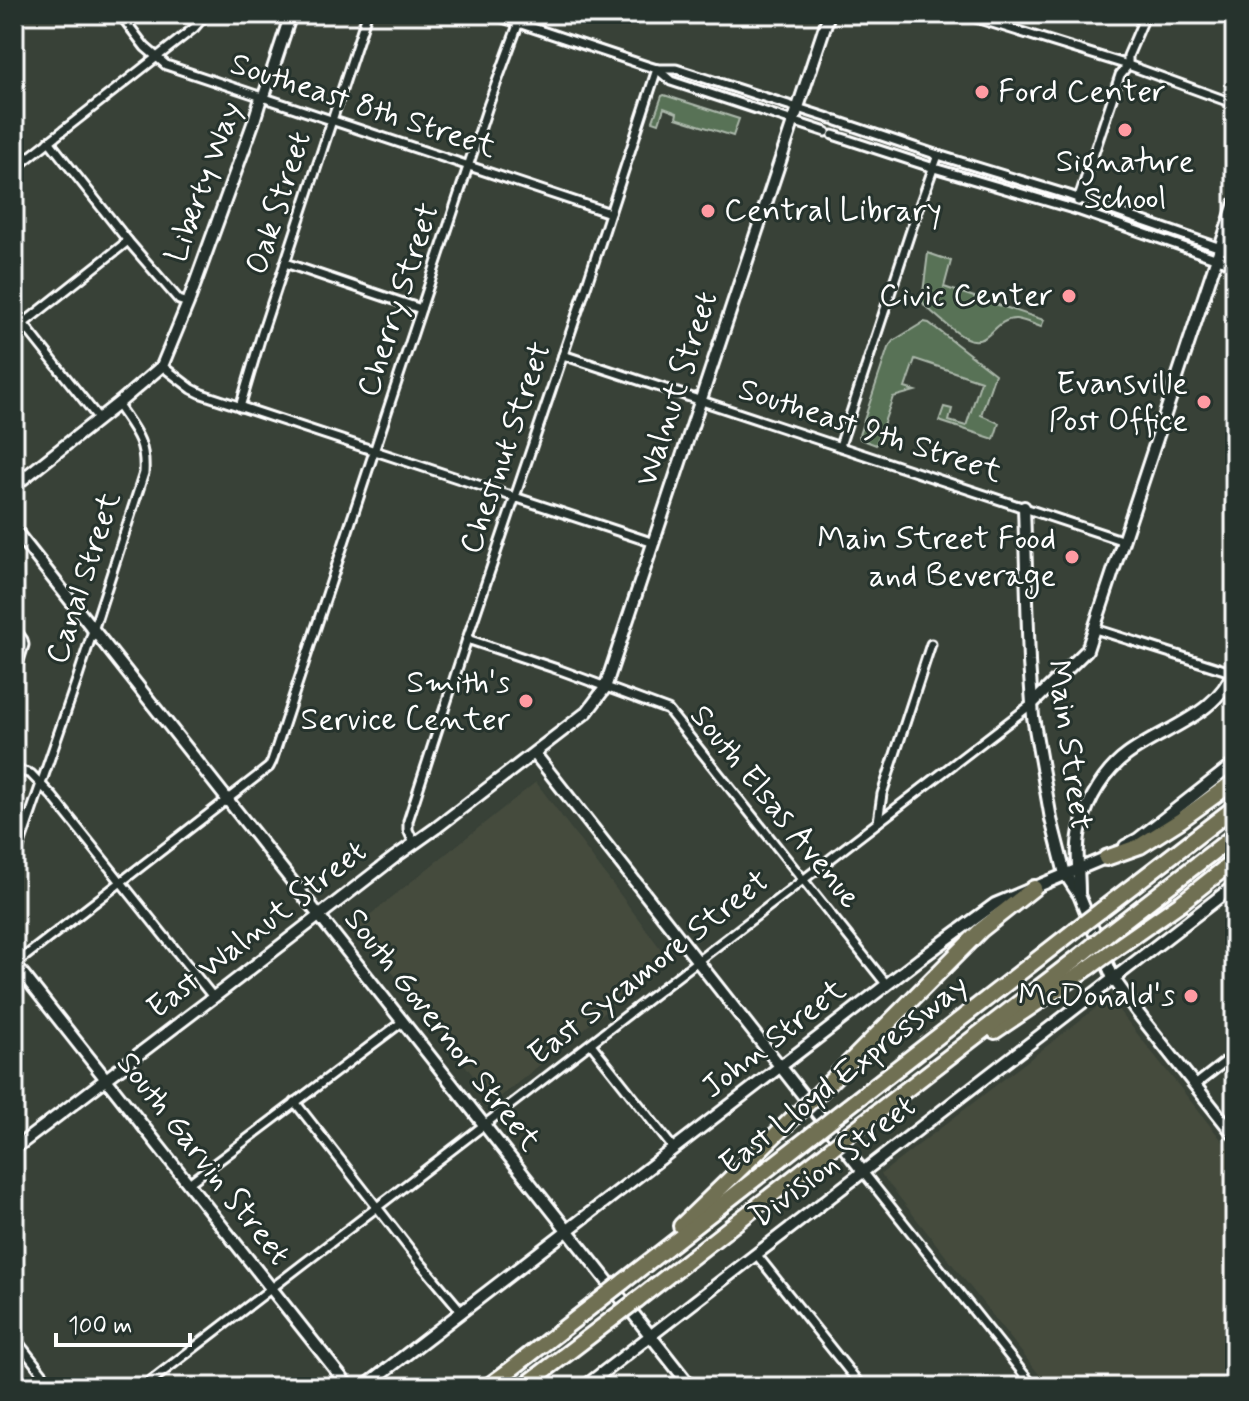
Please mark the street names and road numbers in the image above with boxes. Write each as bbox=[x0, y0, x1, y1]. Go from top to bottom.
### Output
street label: Southeast 8th Street bbox=[225, 43, 501, 169]
street label: Liberty Way bbox=[155, 96, 253, 268]
street label: Oak Street bbox=[236, 126, 322, 280]
street label: Cherry Street bbox=[348, 198, 450, 402]
street label: Walnut Street bbox=[626, 286, 728, 492]
street label: Chestnut Street bbox=[450, 336, 562, 560]
street label: Southeast 9th Street bbox=[733, 369, 1007, 493]
street label: Canal Street bbox=[36, 486, 132, 669]
street label: Main Street bbox=[1036, 657, 1102, 833]
street label: South Elsas Avenue bbox=[680, 696, 870, 918]
street label: East Walnut Street bbox=[138, 831, 376, 1029]
street label: East Sycamore Street bbox=[520, 861, 778, 1075]
street label: South Governor Street bbox=[334, 900, 550, 1160]
street label: East Lloyd Expressway bbox=[711, 965, 977, 1185]
street label: John Street bbox=[693, 969, 855, 1108]
street label: South Garvin Street bbox=[106, 1044, 300, 1274]
street label: Division Street bbox=[742, 1086, 925, 1238]

